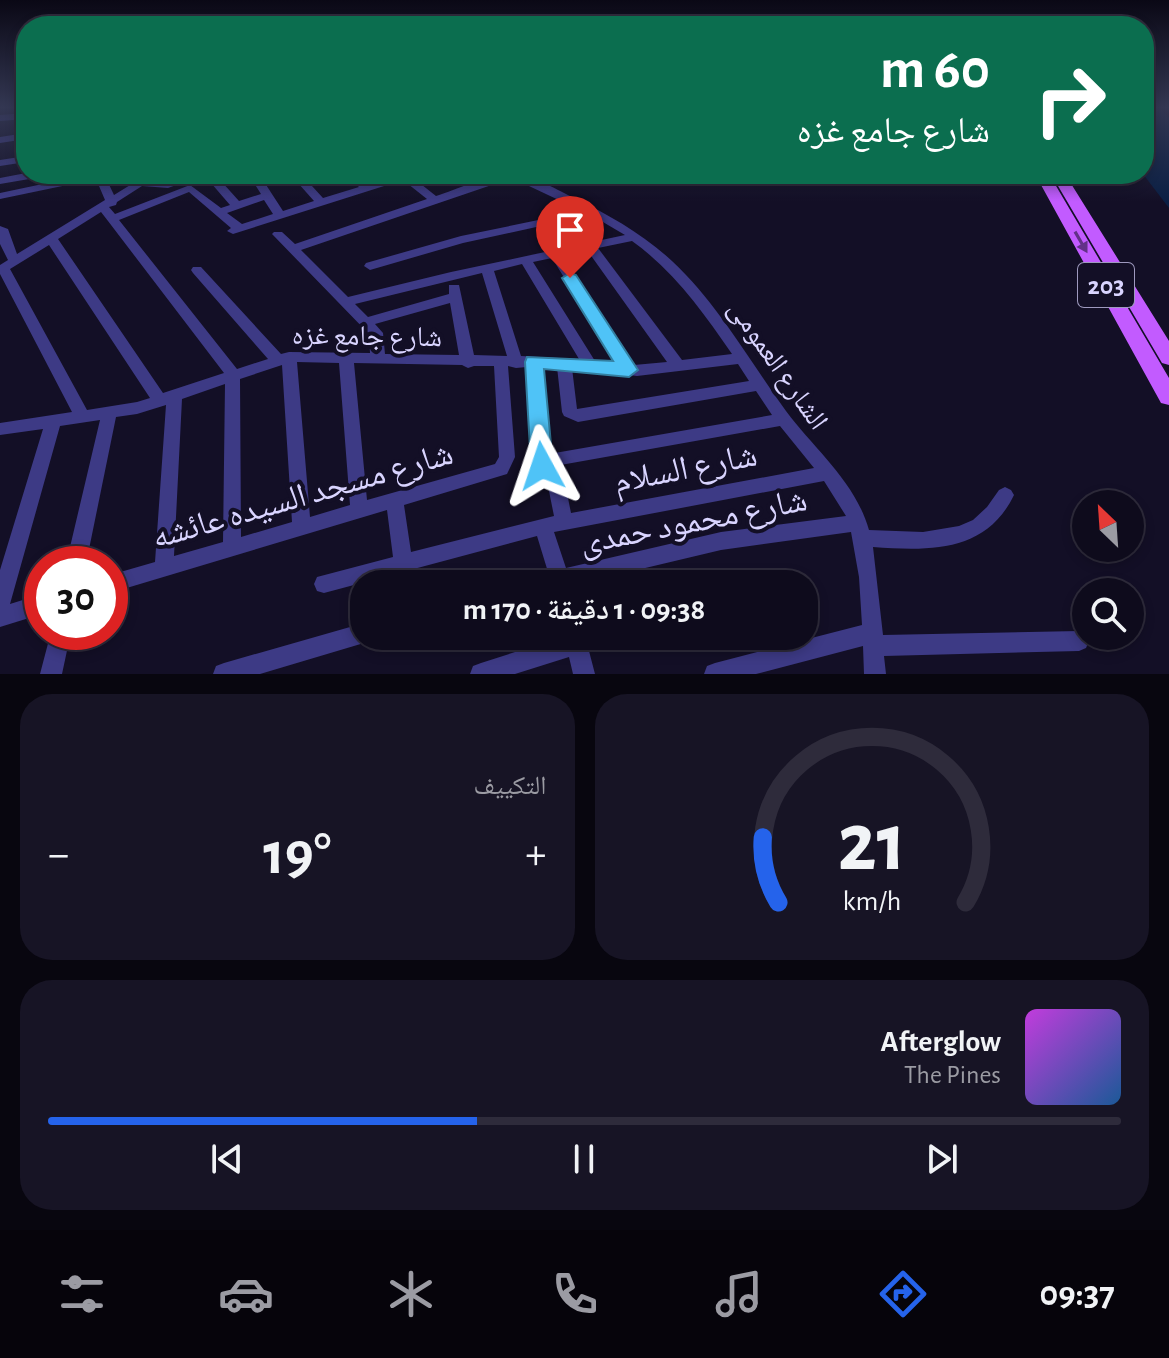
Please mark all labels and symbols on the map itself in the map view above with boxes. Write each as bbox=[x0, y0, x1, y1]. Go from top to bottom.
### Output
pin bbox=[536, 196, 604, 278]
one-way arrow bbox=[1074, 231, 1088, 253]
road number: 203 bbox=[1078, 263, 1134, 307]
street label: الشارع العمومى bbox=[721, 295, 832, 436]
street label: شارع جامع غزه bbox=[292, 322, 442, 354]
position arrow bbox=[500, 424, 584, 508]
street label: شارع مسجد السيده عائشه bbox=[148, 437, 458, 558]
street label: شارع السلام bbox=[611, 438, 761, 503]
street label: شارع محمود حمدى bbox=[577, 483, 810, 564]
north arrow bbox=[1072, 490, 1144, 562]
speed limit sign: 30 bbox=[24, 546, 128, 650]

